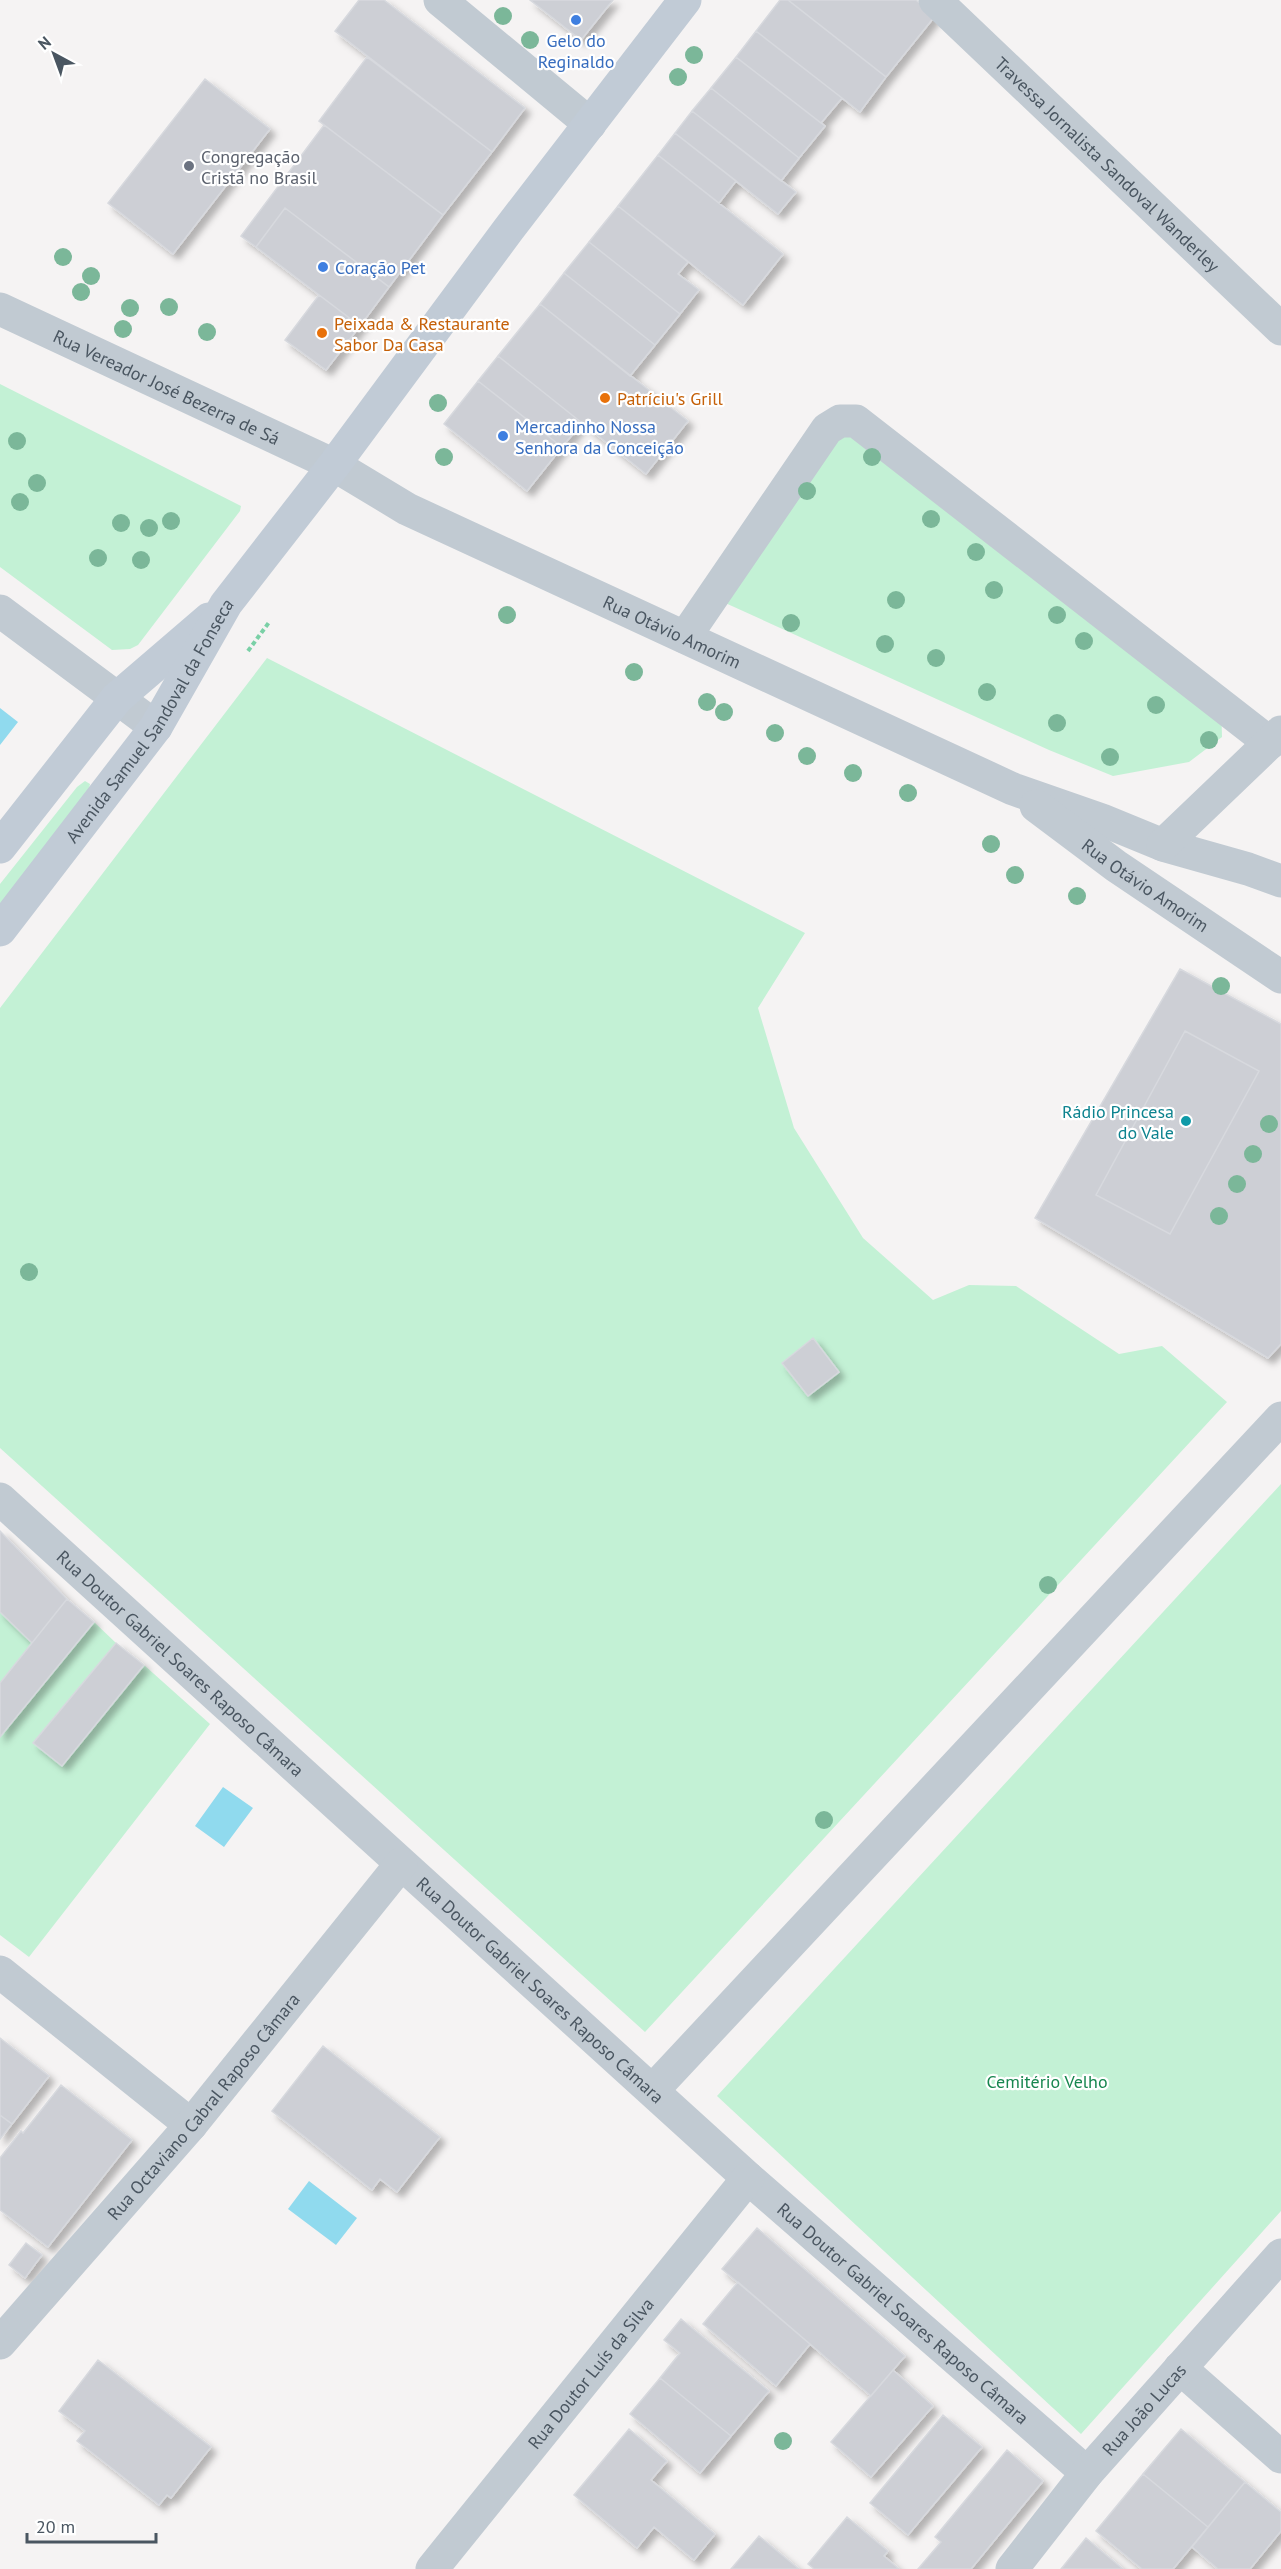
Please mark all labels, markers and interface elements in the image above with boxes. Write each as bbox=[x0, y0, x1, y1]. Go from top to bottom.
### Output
marker: Gelo do Reginaldo bbox=[569, 13, 583, 27]
north arrow bbox=[24, 24, 84, 84]
place label: Gelo do Reginaldo bbox=[538, 29, 614, 73]
text: N bbox=[34, 32, 55, 54]
street label: Travessa Jornalista Sandoval Wanderley bbox=[990, 52, 1225, 277]
place label: Congregação Cristã no Brasil bbox=[201, 145, 318, 189]
marker: Congregação Cristã no Brasil bbox=[182, 159, 196, 173]
place label: Coração Pet bbox=[335, 256, 426, 279]
marker: Coração Pet bbox=[316, 260, 330, 274]
place label: Peixada & Restaurante Sabor Da Casa bbox=[334, 312, 510, 356]
street label: Rua Vereador José Bezerra de Sá bbox=[50, 324, 284, 450]
marker: Peixada & Restaurante Sabor Da Casa bbox=[315, 326, 329, 340]
place label: Patríciu's Grill bbox=[617, 387, 723, 410]
marker: Patríciu's Grill bbox=[598, 391, 612, 405]
place label: Mercadinho Nossa Senhora da Conceição bbox=[515, 415, 684, 459]
marker: Mercadinho Nossa Senhora da Conceição bbox=[496, 429, 510, 443]
street label: Rua Otávio Amorim bbox=[600, 590, 745, 673]
street label: Avenida Samuel Sandoval da Fonseca bbox=[60, 593, 238, 847]
street label: Rua Otávio Amorim bbox=[1077, 833, 1213, 937]
place label: Rádio Princesa do Vale bbox=[1062, 1100, 1174, 1144]
marker: Rádio Princesa do Vale bbox=[1179, 1114, 1193, 1128]
street label: Rua Doutor Gabriel Soares Raposo Câmara bbox=[52, 1545, 309, 1781]
street label: Rua Doutor Gabriel Soares Raposo Câmara bbox=[412, 1872, 669, 2108]
street label: Rua Octaviano Cabral Raposo Câmara bbox=[102, 1988, 304, 2225]
park label: Cemitério Velho bbox=[986, 2070, 1108, 2093]
street label: Rua Doutor Gabriel Soares Raposo Câmara bbox=[773, 2197, 1034, 2429]
street label: Rua Doutor Luís da Silva bbox=[522, 2293, 658, 2453]
street label: Rua João Lucas bbox=[1097, 2359, 1191, 2460]
scale bar bbox=[27, 2506, 156, 2544]
text: 20 m bbox=[36, 2515, 75, 2538]

